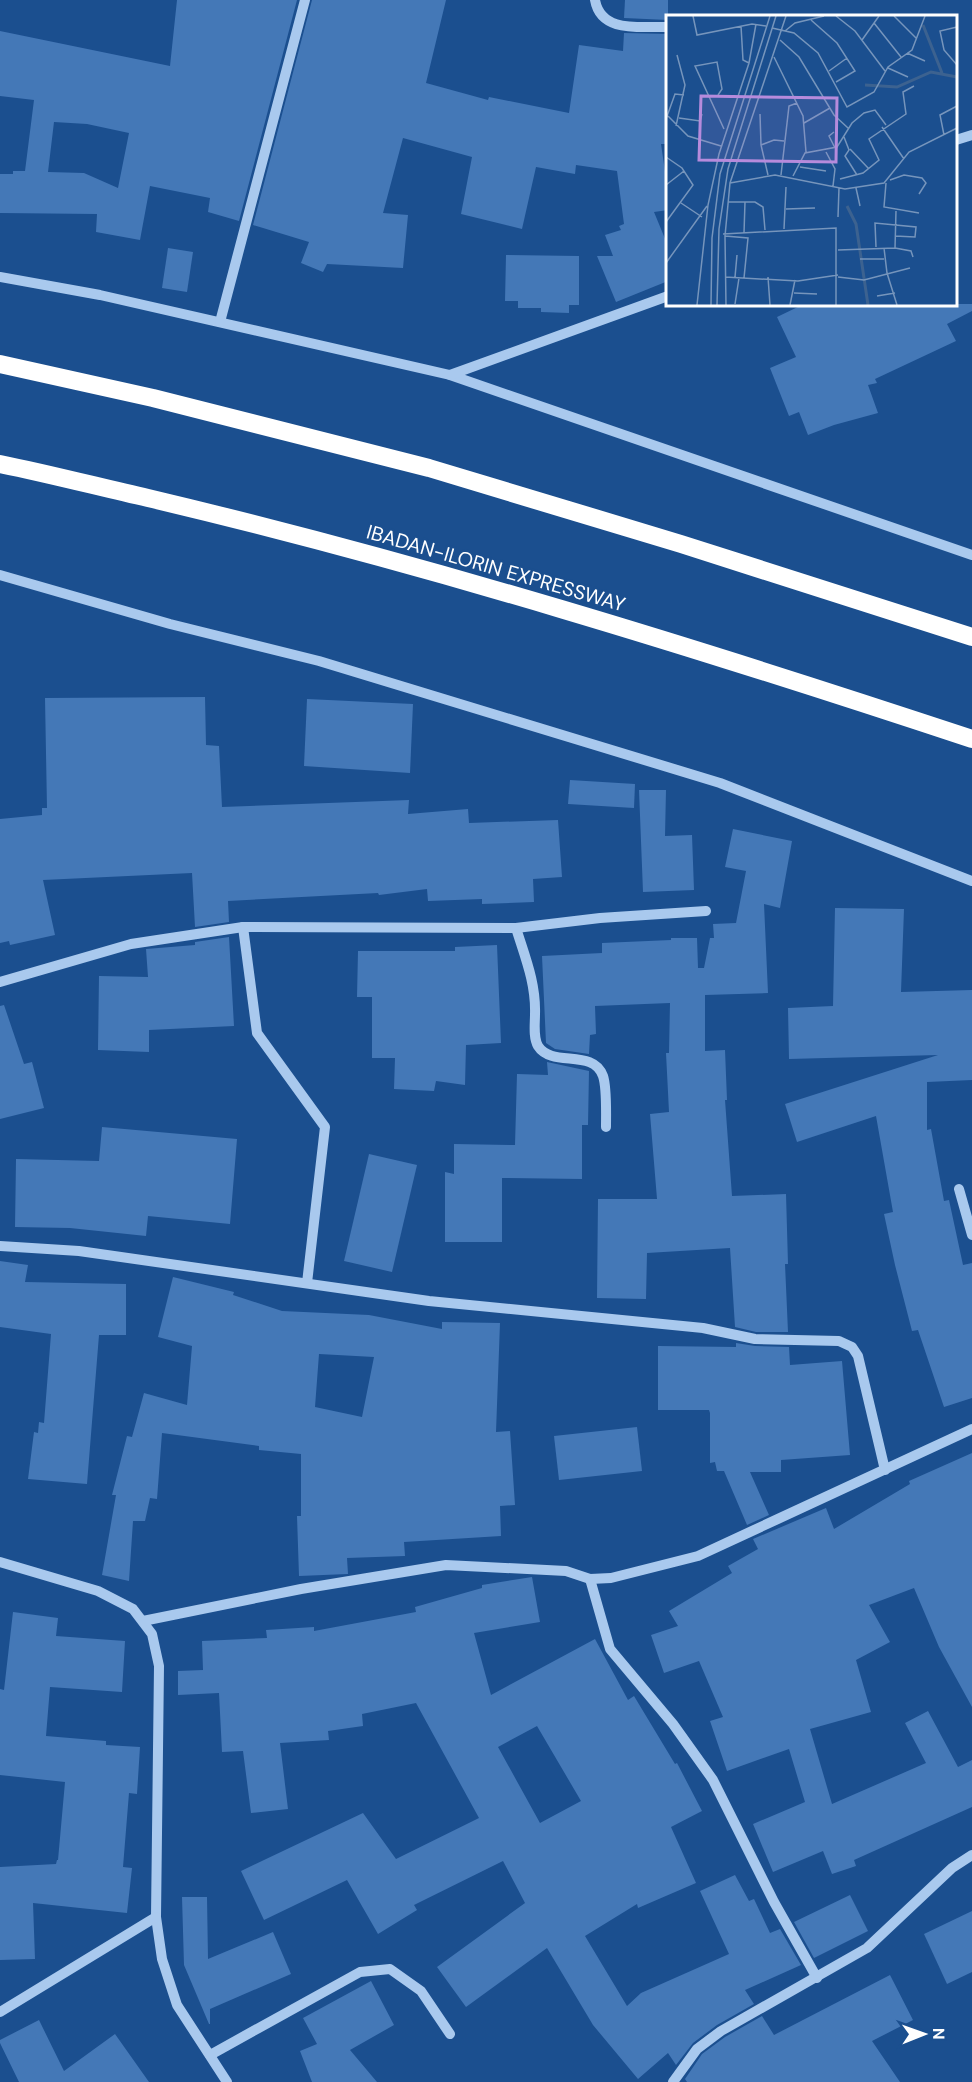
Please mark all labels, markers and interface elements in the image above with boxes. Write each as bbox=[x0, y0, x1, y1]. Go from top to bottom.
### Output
inset map bbox=[666, 15, 957, 306]
street label: IBADAN-ILORIN EXPRESSWAY bbox=[364, 519, 629, 618]
north arrow bbox=[894, 2004, 954, 2064]
text: N bbox=[928, 2028, 949, 2040]

